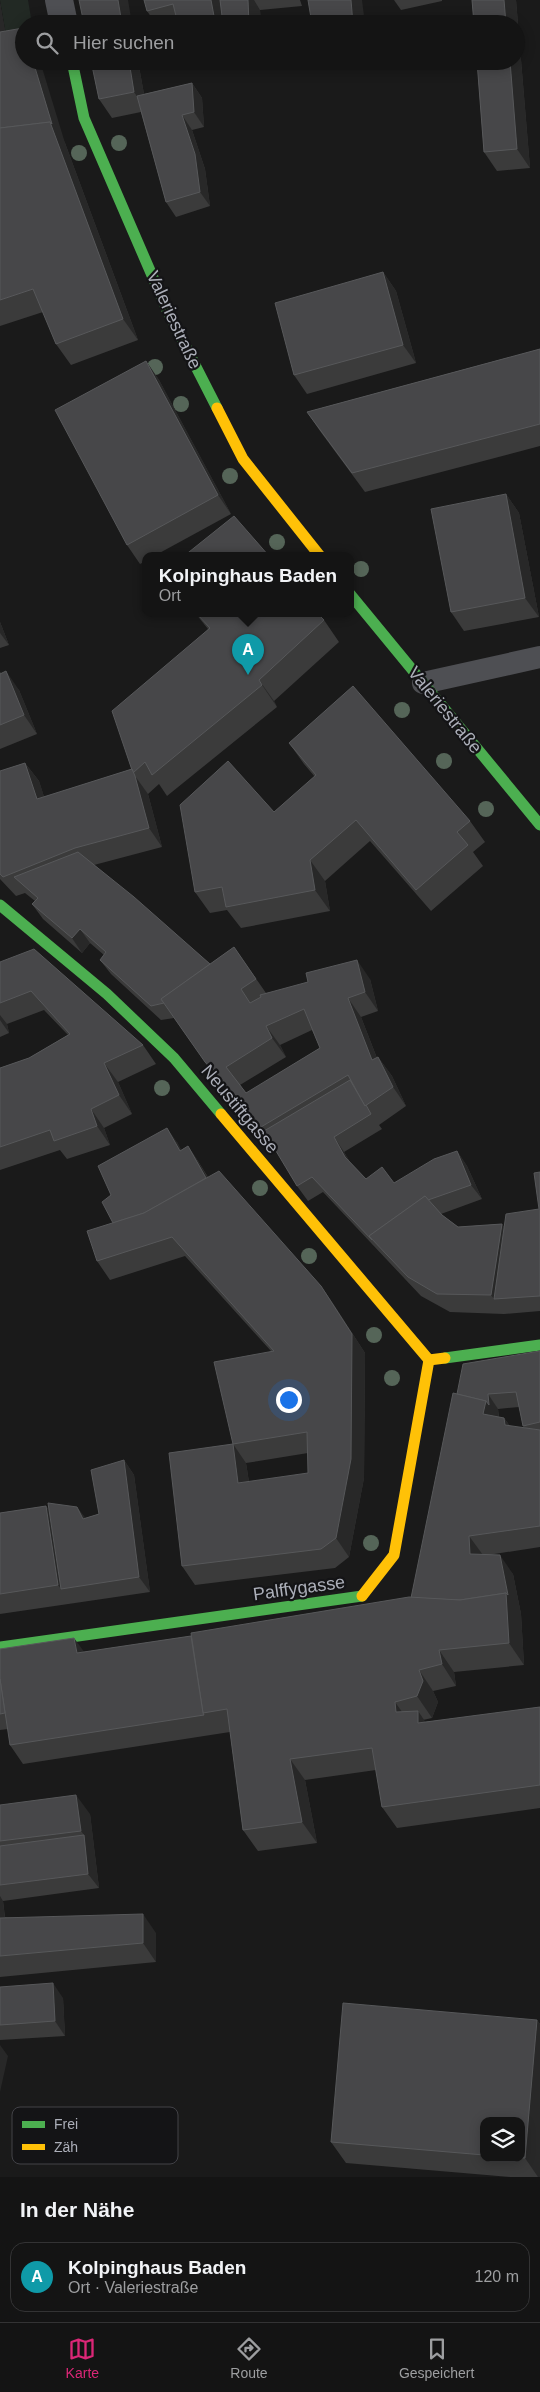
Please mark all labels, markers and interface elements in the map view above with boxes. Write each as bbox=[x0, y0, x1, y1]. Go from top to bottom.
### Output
search box bbox=[15, 15, 525, 70]
icon: search bbox=[33, 29, 61, 57]
text: Hier suchen bbox=[73, 32, 174, 53]
street label: Valeriestraße bbox=[143, 268, 205, 372]
popup bbox=[142, 552, 354, 617]
text: Kolpinghaus Baden bbox=[159, 565, 337, 586]
text: Ort bbox=[159, 587, 181, 604]
pin: A bbox=[232, 634, 264, 675]
street label: Valeriestraße bbox=[404, 663, 486, 757]
street label: Neustiftgasse bbox=[197, 1061, 283, 1157]
your location bbox=[276, 1387, 302, 1413]
street label: Palffygasse bbox=[252, 1572, 346, 1604]
legend bbox=[12, 2107, 178, 2164]
text: Frei bbox=[54, 2116, 78, 2132]
map controls bbox=[480, 2117, 525, 2162]
button: layers bbox=[480, 2117, 525, 2162]
text: Zäh bbox=[54, 2139, 78, 2155]
text: In der Nähe bbox=[20, 2198, 134, 2221]
text: Kolpinghaus Baden bbox=[68, 2257, 246, 2278]
text: A bbox=[31, 2268, 43, 2285]
text: 120 m bbox=[475, 2268, 519, 2285]
text: Ort · Valeriestraße bbox=[68, 2279, 198, 2296]
tab: Karte bbox=[66, 2335, 99, 2381]
tab: Route bbox=[230, 2335, 268, 2381]
tab: Gespeichert bbox=[399, 2335, 474, 2381]

